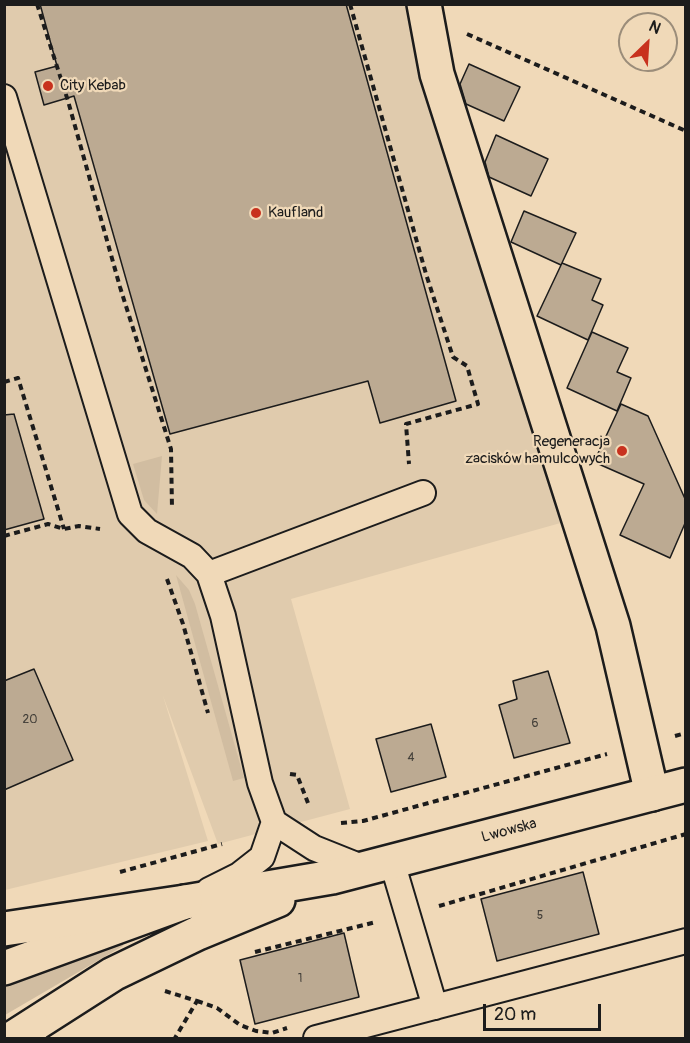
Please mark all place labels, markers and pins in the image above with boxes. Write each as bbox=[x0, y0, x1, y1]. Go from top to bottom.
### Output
place label: City Kebab bbox=[60, 77, 126, 95]
marker: City Kebab bbox=[41, 79, 55, 93]
place label: Kaufland bbox=[268, 204, 323, 222]
marker: Kaufland bbox=[249, 206, 263, 220]
place label: Regeneracja zacisków hamulcowych bbox=[465, 433, 610, 468]
marker: Regeneracja zacisków hamulcowych bbox=[615, 444, 629, 458]

